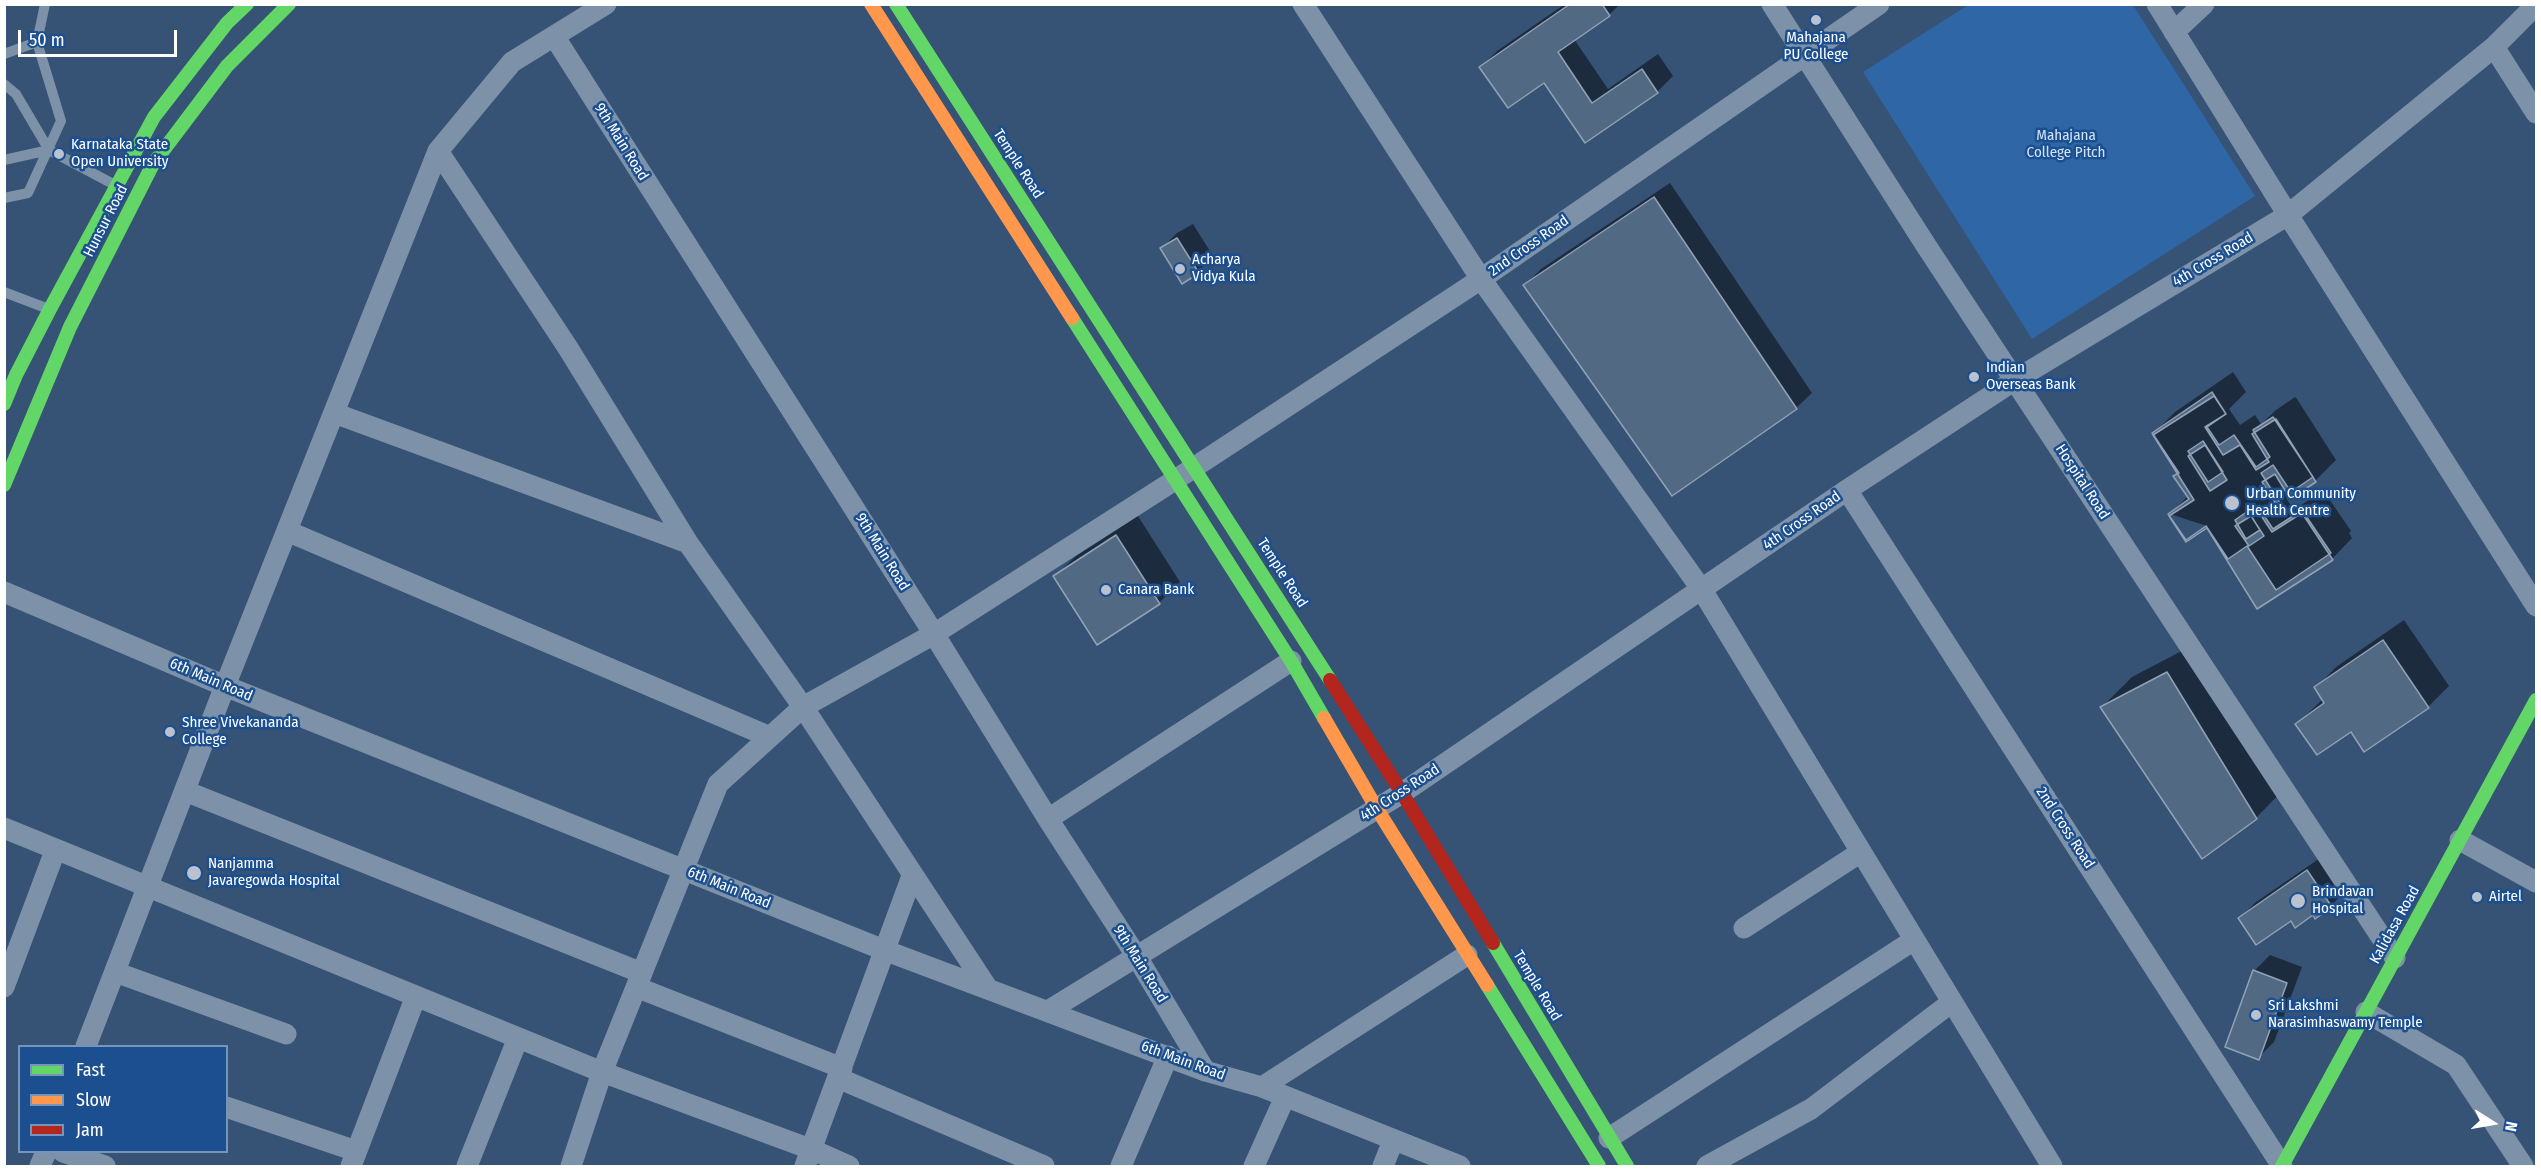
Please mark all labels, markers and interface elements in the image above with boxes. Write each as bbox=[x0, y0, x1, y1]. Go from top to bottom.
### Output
marker: Mahajana PU College bbox=[1809, 13, 1823, 27]
scale bar bbox=[21, 18, 180, 56]
text: 50 m bbox=[29, 29, 65, 51]
place label: Mahajana PU College bbox=[1784, 29, 1848, 64]
street label: 9th Main Road bbox=[590, 100, 652, 184]
street label: Temple Road bbox=[989, 126, 1047, 202]
park label: Mahajana College Pitch bbox=[2027, 127, 2105, 162]
place label: Karnataka State Open University bbox=[71, 136, 169, 171]
marker: Karnataka State Open University bbox=[52, 147, 66, 161]
street label: Hunsur Road bbox=[80, 182, 132, 260]
street label: 2nd Cross Road bbox=[1486, 212, 1572, 280]
street label: 4th Cross Road bbox=[2169, 229, 2257, 291]
place label: Acharya Vidya Kula bbox=[1192, 251, 1256, 286]
marker: Acharya Vidya Kula bbox=[1173, 262, 1187, 276]
place label: Indian Overseas Bank bbox=[1986, 359, 2076, 394]
marker: Indian Overseas Bank bbox=[1967, 370, 1981, 384]
street label: Hospital Road bbox=[2051, 441, 2113, 523]
place label: Urban Community Health Centre bbox=[2246, 485, 2356, 520]
street label: 4th Cross Road bbox=[1760, 488, 1844, 554]
marker: Urban Community Health Centre bbox=[2223, 494, 2241, 512]
street label: 9th Main Road bbox=[851, 510, 913, 594]
street label: Temple Road bbox=[1253, 535, 1311, 611]
place label: Canara Bank bbox=[1118, 581, 1194, 599]
marker: Canara Bank bbox=[1099, 583, 1113, 597]
street label: 6th Main Road bbox=[167, 655, 255, 705]
place label: Shree Vivekananda College bbox=[182, 714, 299, 749]
marker: Shree Vivekananda College bbox=[163, 725, 177, 739]
street label: 4th Cross Road bbox=[1357, 761, 1443, 825]
street label: 2nd Cross Road bbox=[2032, 784, 2098, 872]
place label: Nanjamma Javaregowda Hospital bbox=[208, 855, 340, 890]
street label: 6th Main Road bbox=[685, 863, 773, 913]
marker: Nanjamma Javaregowda Hospital bbox=[185, 864, 203, 882]
place label: Brindavan Hospital bbox=[2312, 883, 2374, 918]
street label: Kalidasa Road bbox=[2366, 883, 2424, 967]
place label: Airtel bbox=[2489, 888, 2522, 906]
marker: Airtel bbox=[2470, 890, 2484, 904]
marker: Brindavan Hospital bbox=[2289, 892, 2307, 910]
street label: 9th Main Road bbox=[1109, 922, 1171, 1006]
street label: Temple Road bbox=[1509, 948, 1565, 1024]
place label: Sri Lakshmi Narasimhaswamy Temple bbox=[2268, 997, 2423, 1032]
marker: Sri Lakshmi Narasimhaswamy Temple bbox=[2249, 1008, 2263, 1022]
street label: 6th Main Road bbox=[1139, 1037, 1227, 1085]
legend bbox=[18, 1045, 228, 1153]
text: Fast bbox=[76, 1059, 105, 1081]
text: Slow bbox=[76, 1089, 111, 1111]
north arrow bbox=[2463, 1093, 2523, 1153]
text: Jam bbox=[76, 1119, 104, 1141]
text: N bbox=[2501, 1120, 2521, 1133]

